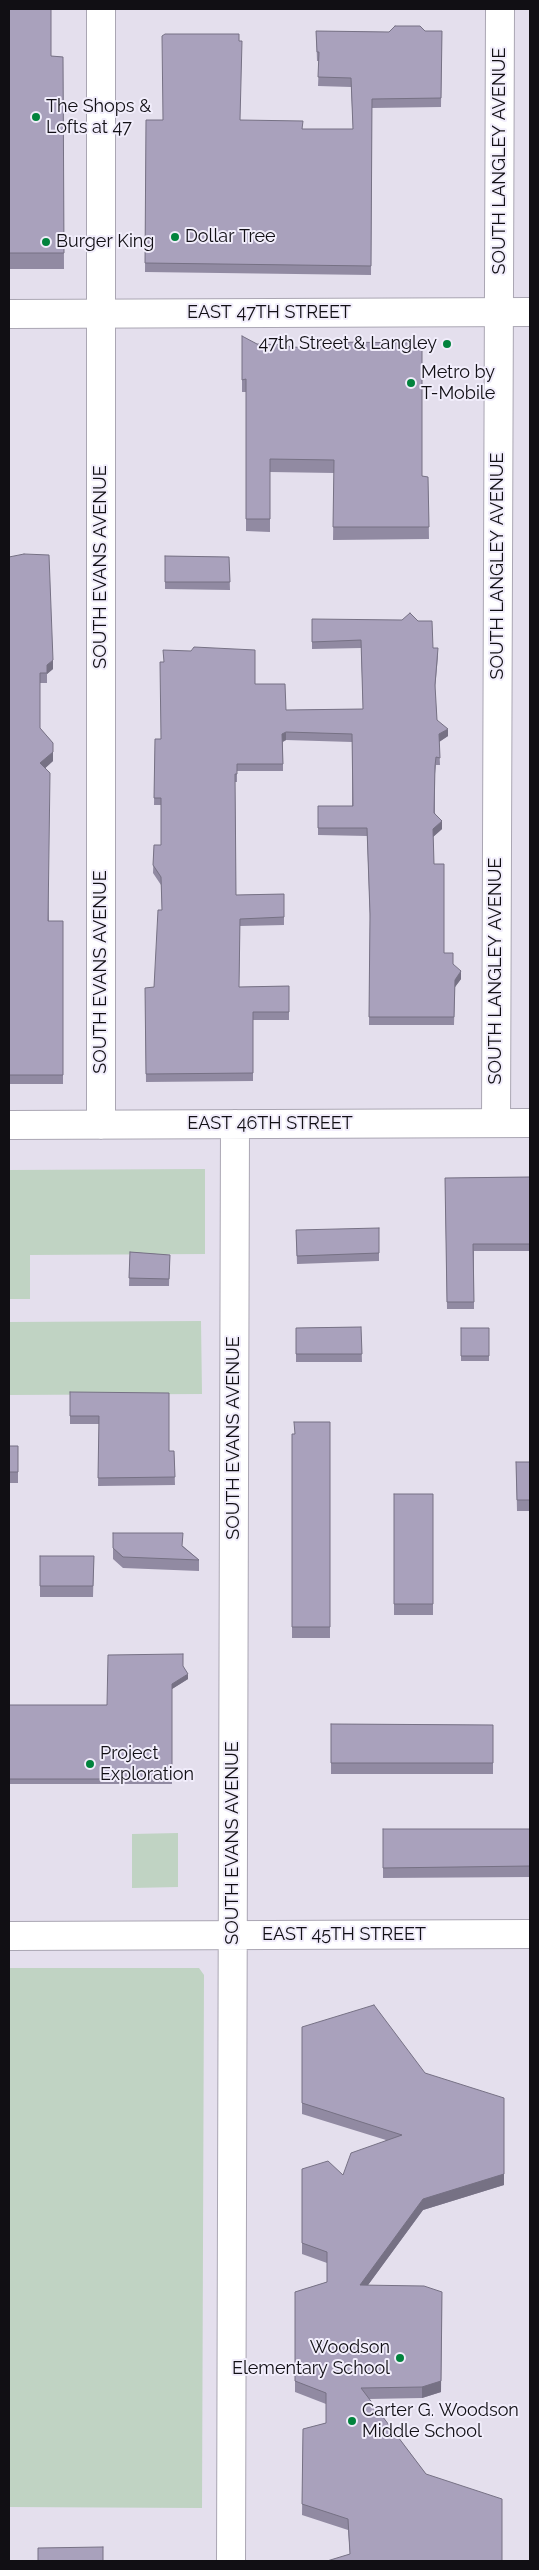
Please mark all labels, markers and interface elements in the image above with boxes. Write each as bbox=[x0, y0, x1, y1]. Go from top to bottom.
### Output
street label: SOUTH LANGLEY AVENUE bbox=[489, 48, 511, 274]
place label: The Shops & Lofts at 47 bbox=[46, 96, 151, 138]
marker: The Shops & Lofts at 47 bbox=[30, 111, 42, 123]
place label: Dollar Tree bbox=[185, 226, 276, 248]
place label: Burger King bbox=[56, 231, 154, 253]
marker: Dollar Tree bbox=[169, 231, 181, 243]
marker: Burger King bbox=[40, 236, 52, 248]
street label: EAST 47TH STREET bbox=[187, 302, 351, 324]
place label: 47th Street & Langley bbox=[259, 333, 437, 355]
marker: 47th Street & Langley bbox=[441, 338, 453, 350]
place label: Metro by T-Mobile bbox=[421, 362, 495, 404]
marker: Metro by T-Mobile bbox=[405, 377, 417, 389]
street label: SOUTH LANGLEY AVENUE bbox=[487, 453, 509, 679]
street label: SOUTH EVANS AVENUE bbox=[90, 465, 112, 669]
street label: SOUTH LANGLEY AVENUE bbox=[485, 858, 507, 1084]
street label: SOUTH EVANS AVENUE bbox=[90, 870, 112, 1074]
street label: EAST 46TH STREET bbox=[187, 1113, 353, 1135]
street label: SOUTH EVANS AVENUE bbox=[223, 1336, 245, 1540]
street label: SOUTH EVANS AVENUE bbox=[222, 1741, 244, 1945]
place label: Project Exploration bbox=[100, 1743, 194, 1786]
marker: Project Exploration bbox=[84, 1758, 96, 1770]
street label: EAST 45TH STREET bbox=[262, 1924, 426, 1946]
place label: Woodson Elementary School bbox=[232, 2337, 390, 2380]
marker: Woodson Elementary School bbox=[394, 2352, 406, 2364]
place label: Carter G. Woodson Middle School bbox=[362, 2400, 519, 2442]
marker: Carter G. Woodson Middle School bbox=[346, 2415, 358, 2427]

